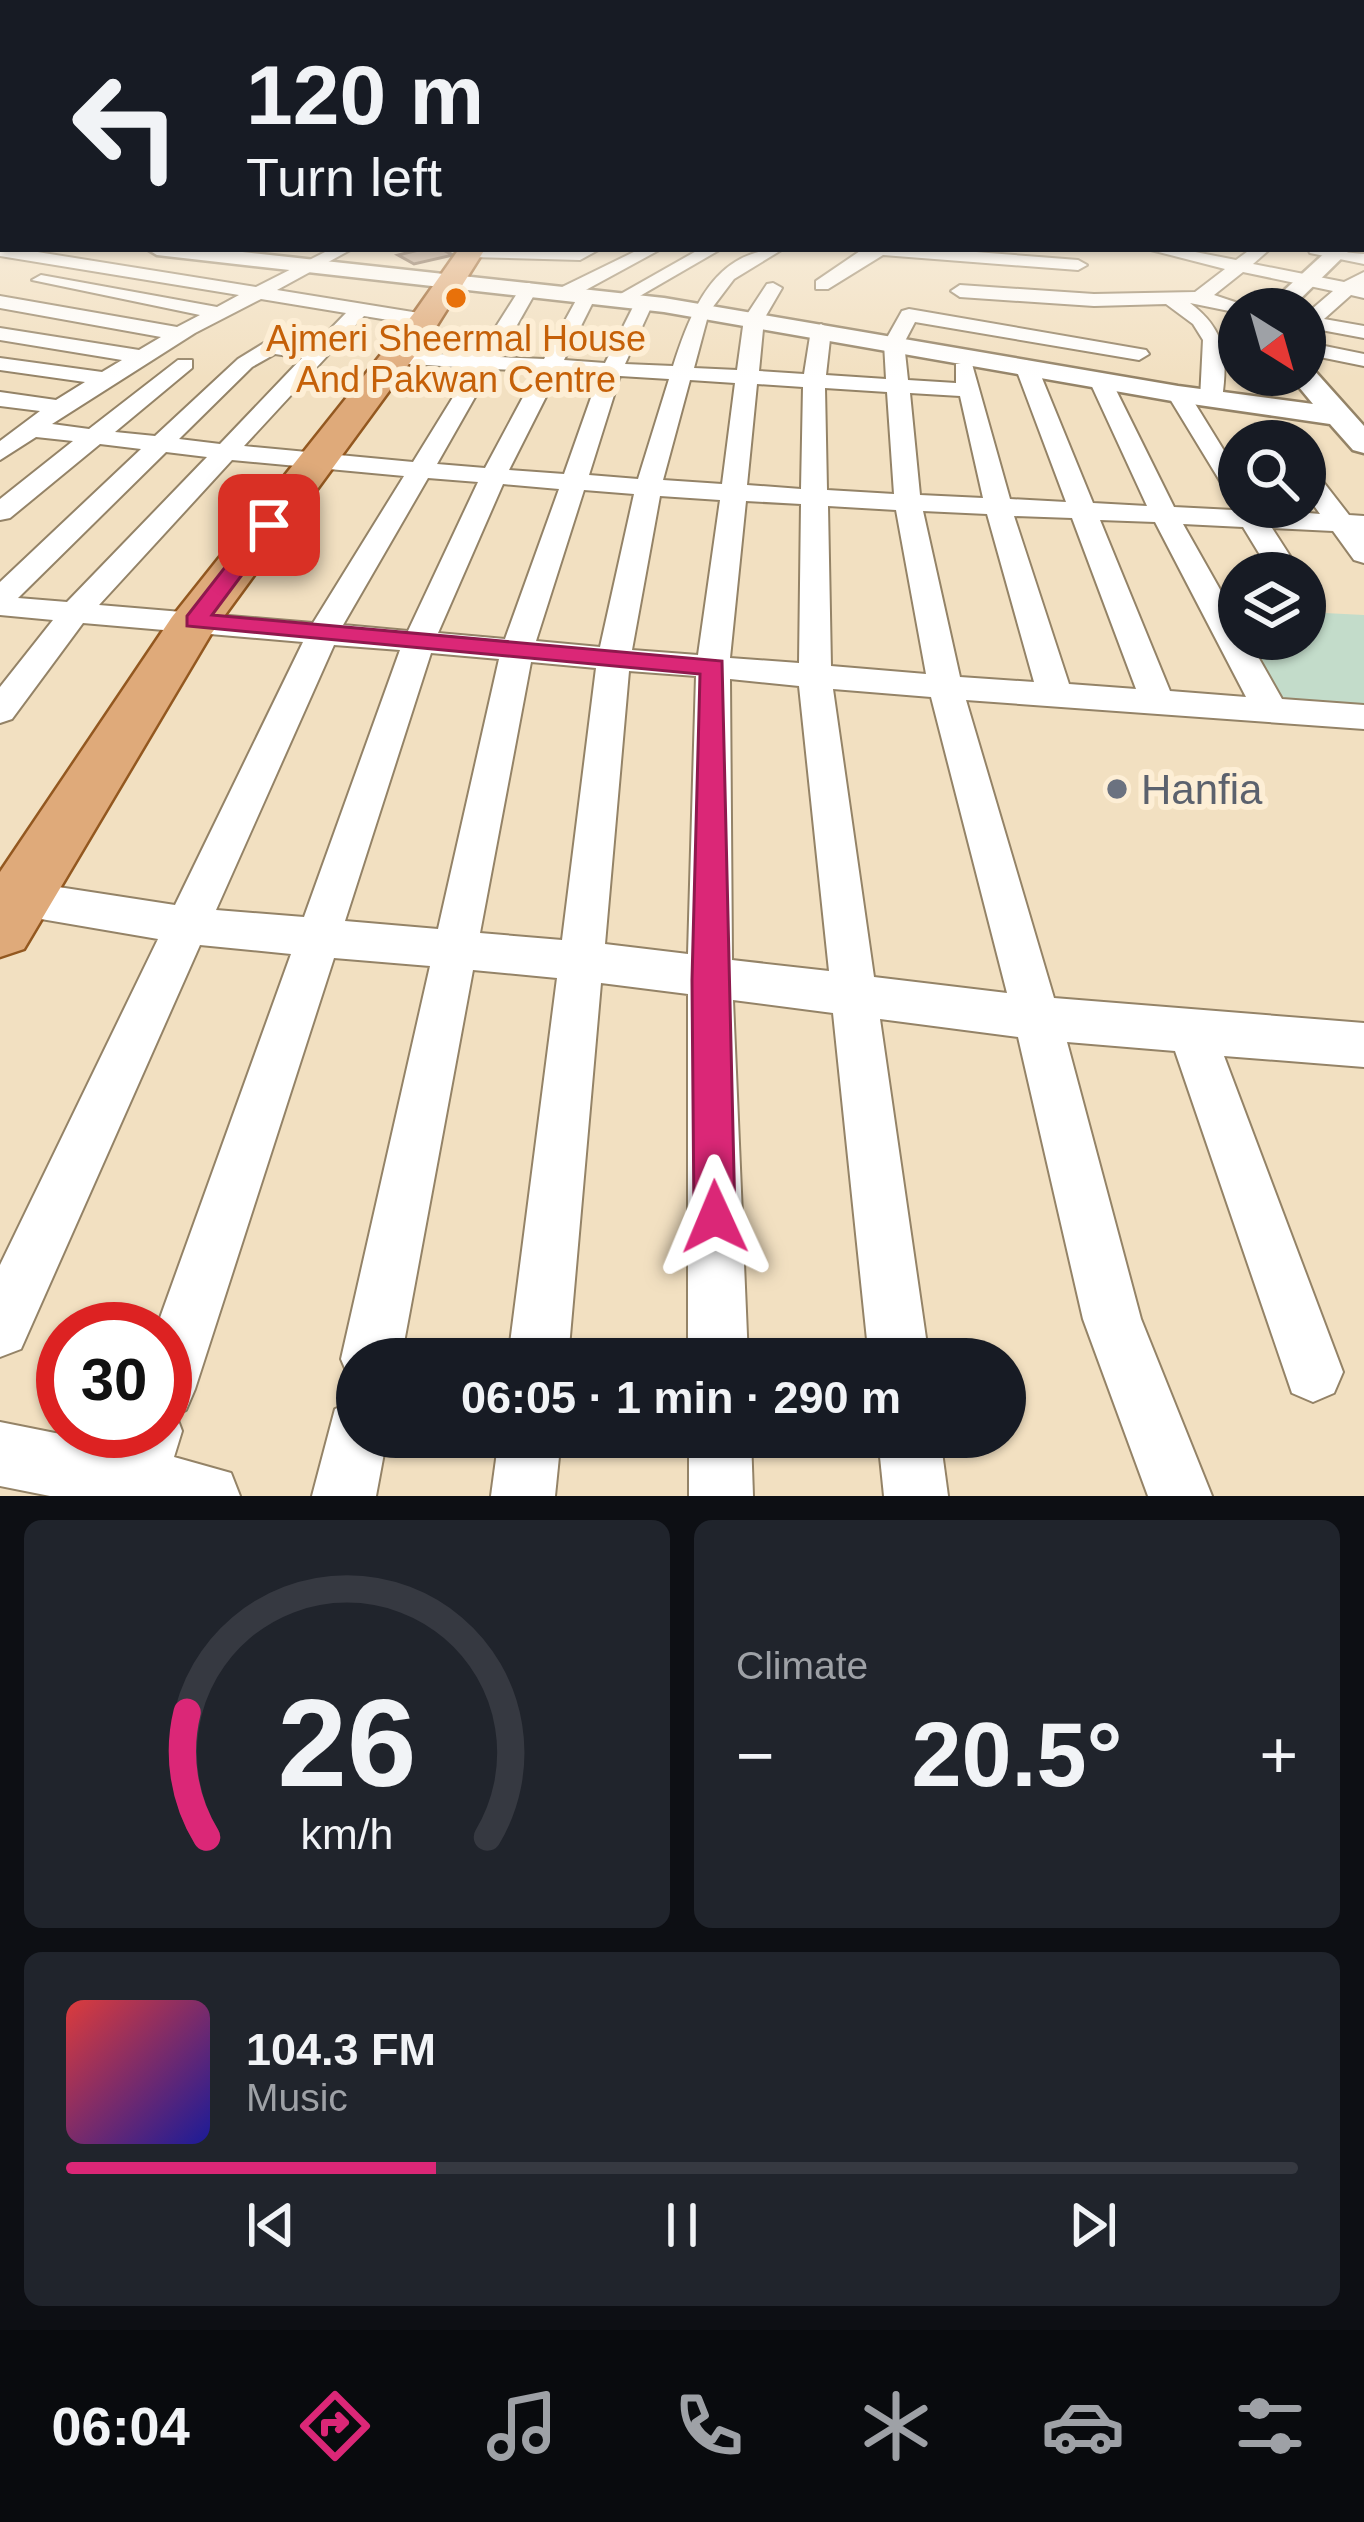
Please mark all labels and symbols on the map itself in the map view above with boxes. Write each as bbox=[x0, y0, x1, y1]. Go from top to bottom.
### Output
marker: Ajmeri Sheermal House And Pakwan Centre bbox=[443, 285, 469, 311]
north arrow bbox=[1218, 288, 1326, 396]
place label: Ajmeri Sheermal House And Pakwan Centre bbox=[266, 318, 646, 400]
pin bbox=[218, 474, 320, 576]
place label: Hanfia bbox=[1141, 766, 1263, 813]
marker: Hanfia bbox=[1104, 776, 1130, 802]
position arrow bbox=[652, 1154, 778, 1280]
speed limit sign: 30 bbox=[36, 1302, 192, 1458]

